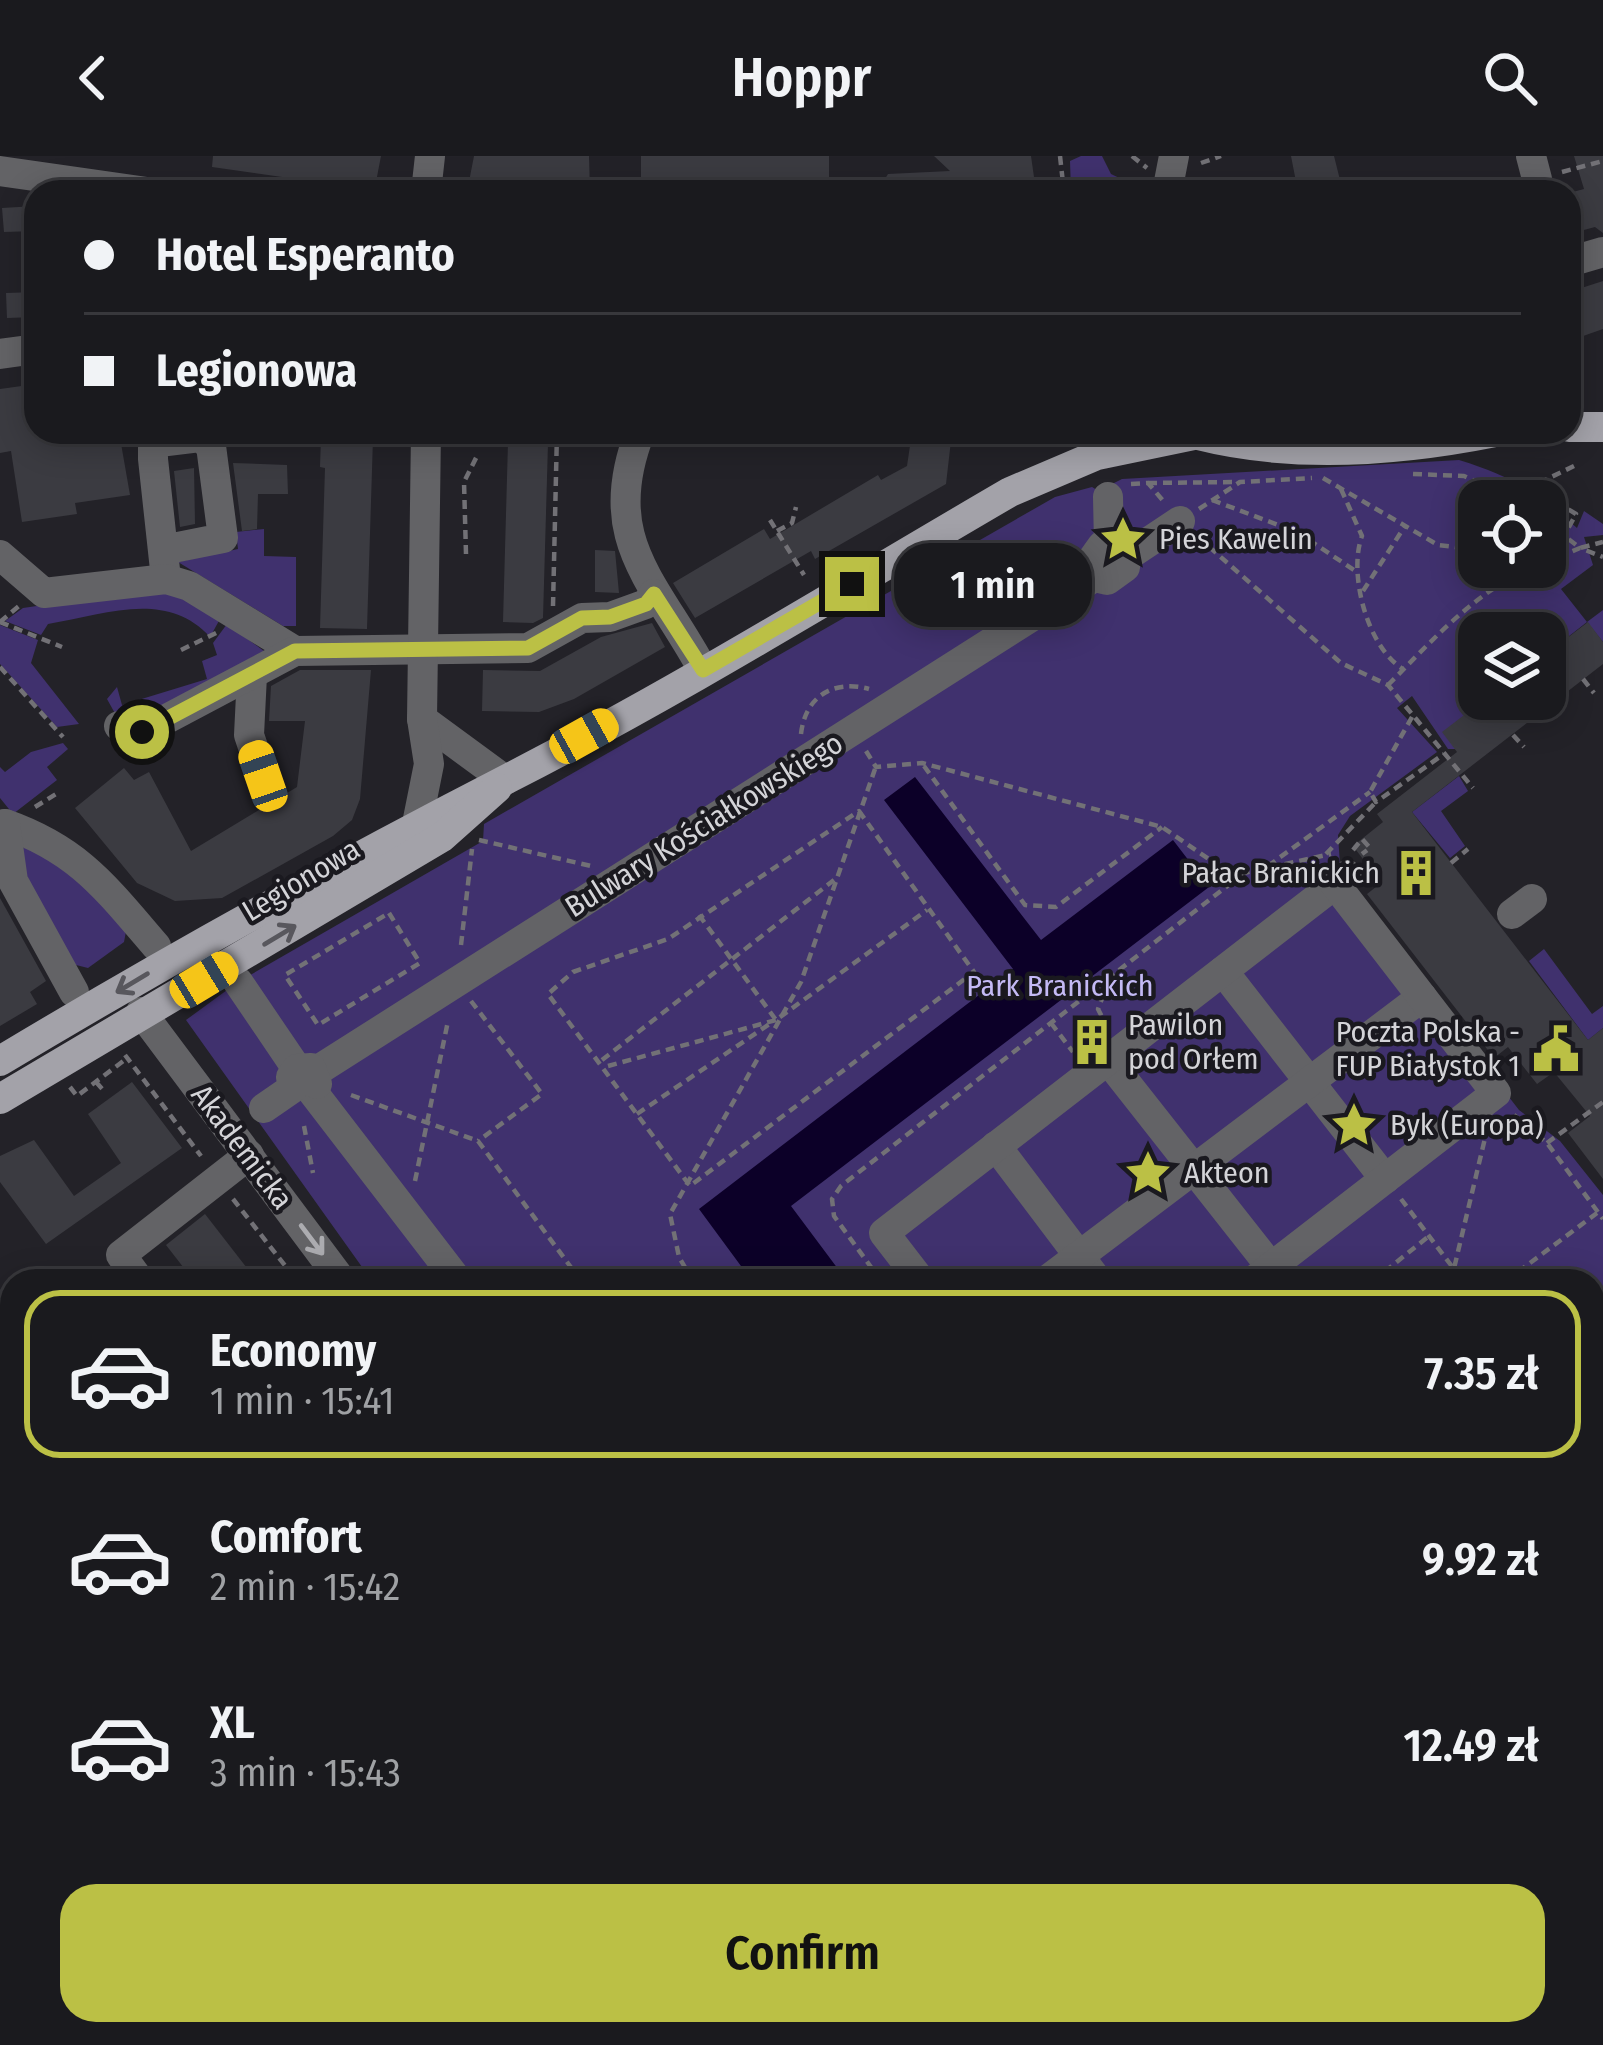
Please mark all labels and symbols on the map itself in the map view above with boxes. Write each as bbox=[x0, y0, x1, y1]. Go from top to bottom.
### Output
place icon: Pies Kawelin bbox=[1098, 514, 1148, 564]
place label: Pies Kawelin bbox=[1159, 521, 1313, 557]
callout: 1 min bbox=[894, 542, 1092, 626]
route end bbox=[825, 557, 879, 611]
car bbox=[544, 703, 624, 769]
route start bbox=[115, 705, 169, 759]
street label: Bulwary Kościałkowskiego bbox=[559, 725, 849, 925]
car bbox=[234, 736, 292, 816]
street label: Legionowa bbox=[236, 831, 366, 929]
building icon: Pałac Branickich bbox=[1391, 848, 1441, 898]
place label: Pałac Branickich bbox=[1181, 855, 1380, 891]
one-way arrow bbox=[262, 922, 297, 946]
car bbox=[164, 946, 244, 1014]
park label: Park Branickich bbox=[966, 968, 1154, 1004]
one-way arrow bbox=[115, 971, 150, 995]
place label: Pawilon pod Orłem bbox=[1128, 1007, 1259, 1077]
place label: Poczta Polska - FUP Białystok 1 bbox=[1336, 1014, 1520, 1084]
building icon: Pawilon pod Orłem bbox=[1067, 1017, 1117, 1067]
public building icon: Poczta Polska - FUP Białystok 1 bbox=[1531, 1024, 1581, 1074]
street label: Akademicka bbox=[184, 1078, 300, 1216]
place icon: Byk (Europa) bbox=[1329, 1100, 1379, 1150]
place label: Byk (Europa) bbox=[1390, 1107, 1544, 1143]
place icon: Akteon bbox=[1123, 1148, 1173, 1198]
place label: Akteon bbox=[1184, 1155, 1270, 1191]
one-way arrow bbox=[298, 1223, 324, 1256]

